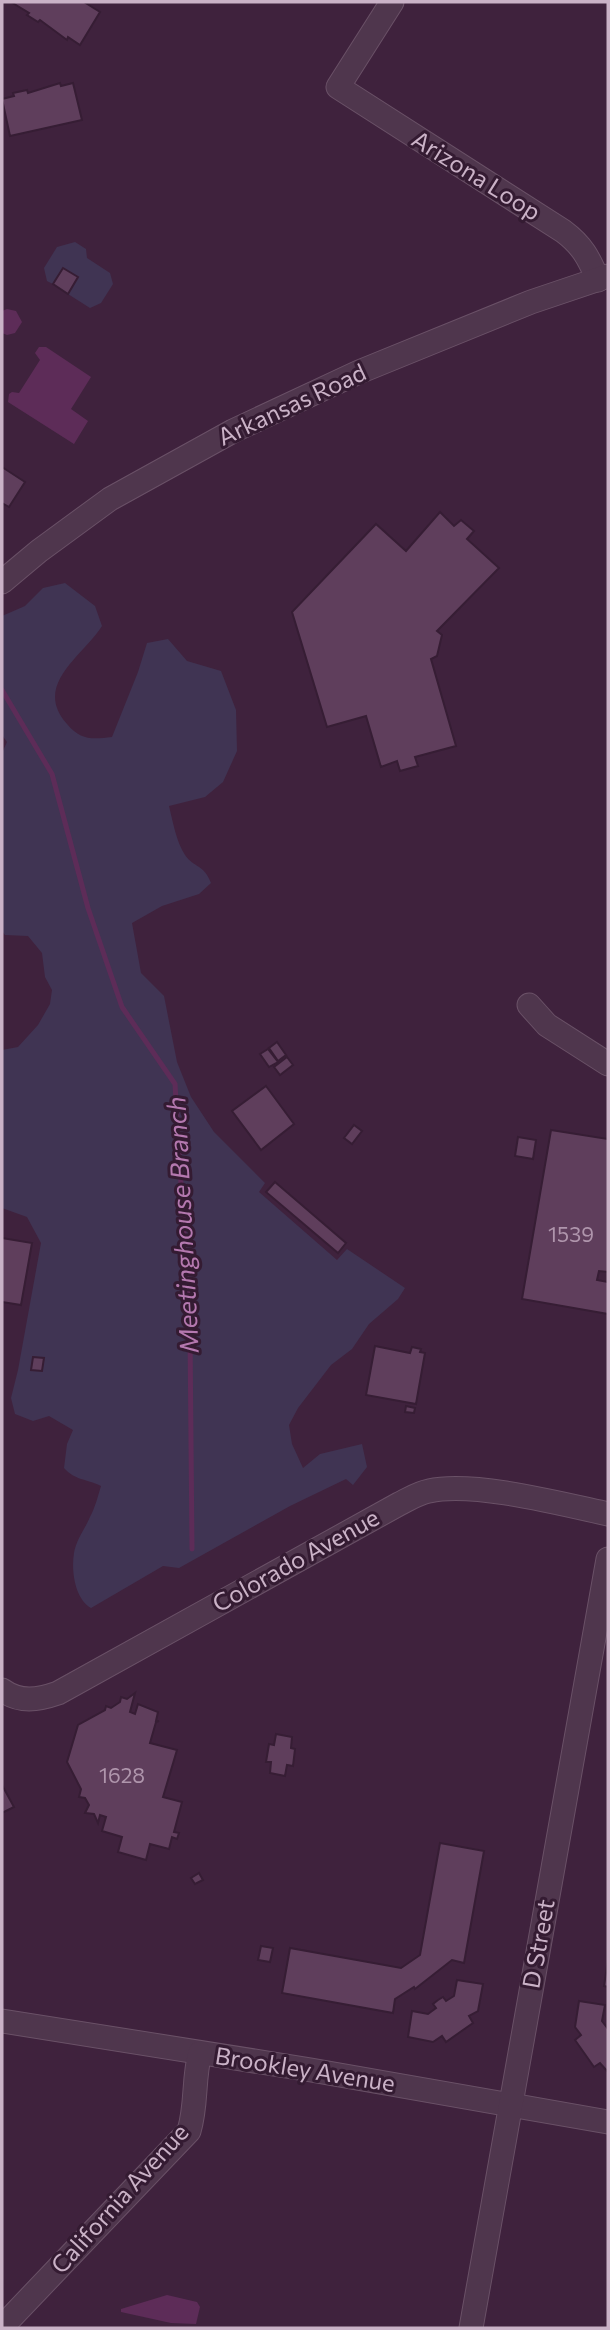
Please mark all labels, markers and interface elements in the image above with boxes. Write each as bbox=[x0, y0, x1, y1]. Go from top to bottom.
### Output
street label: Arizona Loop bbox=[407, 124, 546, 226]
street label: Arkansas Road bbox=[213, 357, 370, 451]
water label: Meetinghouse Branch bbox=[159, 1096, 204, 1354]
house number: 1539 bbox=[548, 1221, 594, 1246]
street label: Colorado Avenue bbox=[207, 1502, 384, 1617]
house number: 1628 bbox=[99, 1762, 145, 1787]
street label: D Street bbox=[515, 1897, 560, 1991]
street label: Brookley Avenue bbox=[213, 2040, 397, 2097]
street label: California Avenue bbox=[44, 2117, 194, 2279]

